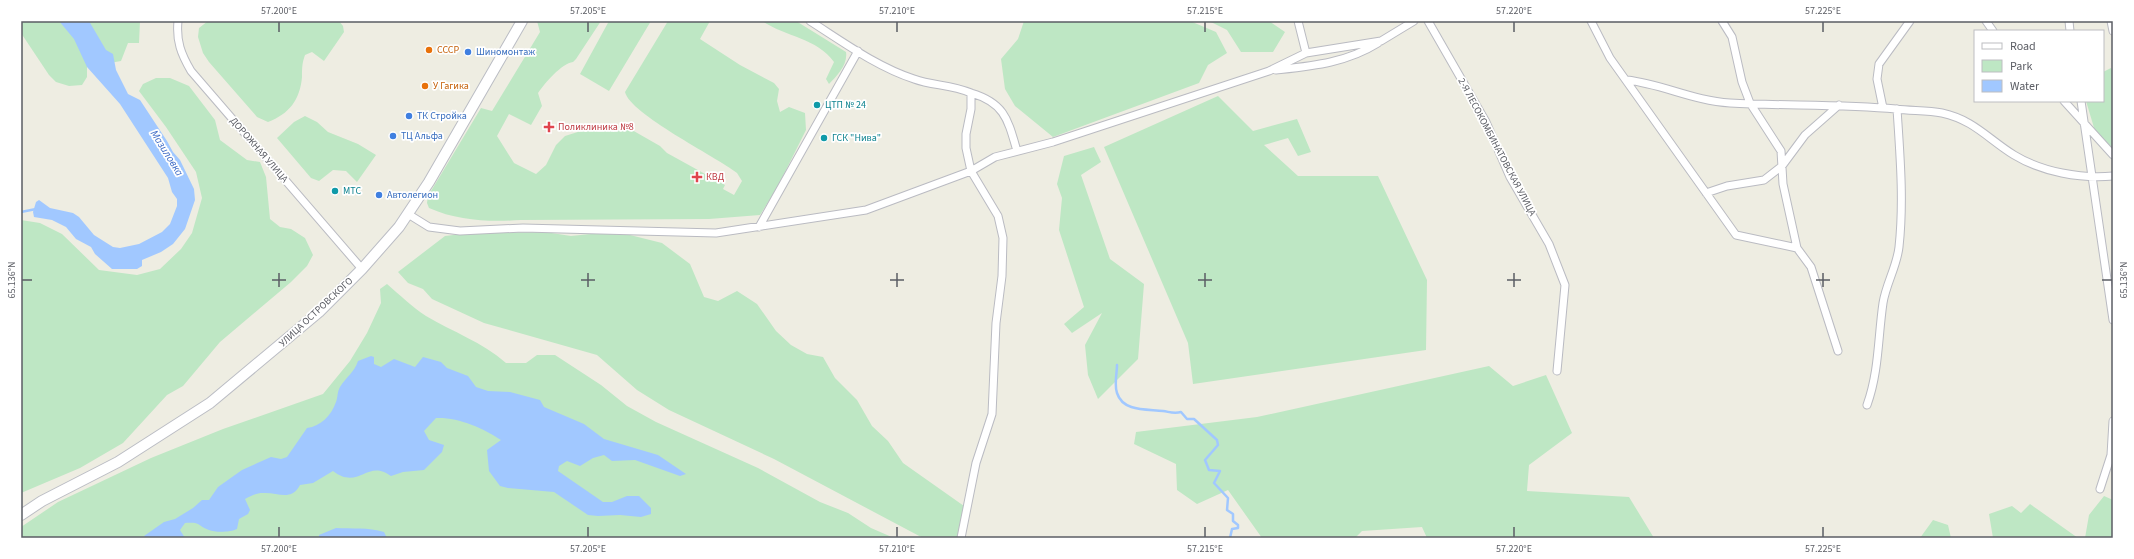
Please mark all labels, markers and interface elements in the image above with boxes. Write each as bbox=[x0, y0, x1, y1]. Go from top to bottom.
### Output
text: 57.200°E bbox=[261, 4, 297, 18]
text: 57.205°E bbox=[570, 4, 606, 18]
text: 57.210°E bbox=[879, 4, 915, 18]
text: 57.215°E bbox=[1187, 4, 1223, 18]
text: 57.220°E bbox=[1496, 4, 1532, 18]
text: 57.225°E bbox=[1805, 4, 1841, 18]
legend bbox=[1974, 30, 2104, 102]
text: Road bbox=[2010, 38, 2036, 55]
place label: СССР bbox=[437, 43, 460, 57]
marker: СССР bbox=[424, 45, 434, 55]
place label: Шиномонтаж bbox=[476, 45, 535, 59]
marker: Шиномонтаж bbox=[463, 47, 473, 57]
text: Park bbox=[2010, 58, 2032, 75]
street label: 2-Я ЛЕСОКОМБИНАТОВСКАЯ УЛИЦА bbox=[1455, 76, 1540, 219]
text: Water bbox=[2010, 78, 2040, 95]
place label: У Гагика bbox=[433, 79, 469, 93]
marker: У Гагика bbox=[420, 81, 430, 91]
place label: ЦТП № 24 bbox=[825, 98, 866, 112]
marker: ЦТП № 24 bbox=[812, 100, 822, 110]
place label: ТК Стройка bbox=[417, 109, 467, 123]
marker: ТК Стройка bbox=[404, 111, 414, 121]
street label: ДОРОЖНАЯ УЛИЦА bbox=[227, 114, 292, 186]
place label: Поликлиника №8 bbox=[558, 120, 634, 134]
marker: Поликлиника №8 bbox=[543, 121, 555, 133]
water label: Мазиловка bbox=[147, 127, 187, 179]
place label: ТЦ Альфа bbox=[401, 129, 443, 143]
marker: ТЦ Альфа bbox=[388, 131, 398, 141]
place label: ГСК "Нива" bbox=[832, 131, 881, 145]
marker: ГСК "Нива" bbox=[819, 133, 829, 143]
place label: КВД bbox=[706, 170, 725, 184]
marker: КВД bbox=[691, 171, 703, 183]
place label: МТС bbox=[343, 184, 361, 198]
marker: МТС bbox=[330, 186, 340, 196]
place label: Автолегион bbox=[387, 188, 438, 202]
marker: Автолегион bbox=[374, 190, 384, 200]
text: 65.136°N bbox=[5, 261, 19, 299]
text: 65.136°N bbox=[2117, 261, 2131, 299]
street label: УЛИЦА ОСТРОВСКОГО bbox=[276, 274, 356, 350]
text: 57.200°E bbox=[261, 542, 297, 556]
text: 57.205°E bbox=[570, 542, 606, 556]
text: 57.210°E bbox=[879, 542, 915, 556]
text: 57.215°E bbox=[1187, 542, 1223, 556]
text: 57.220°E bbox=[1496, 542, 1532, 556]
text: 57.225°E bbox=[1805, 542, 1841, 556]

